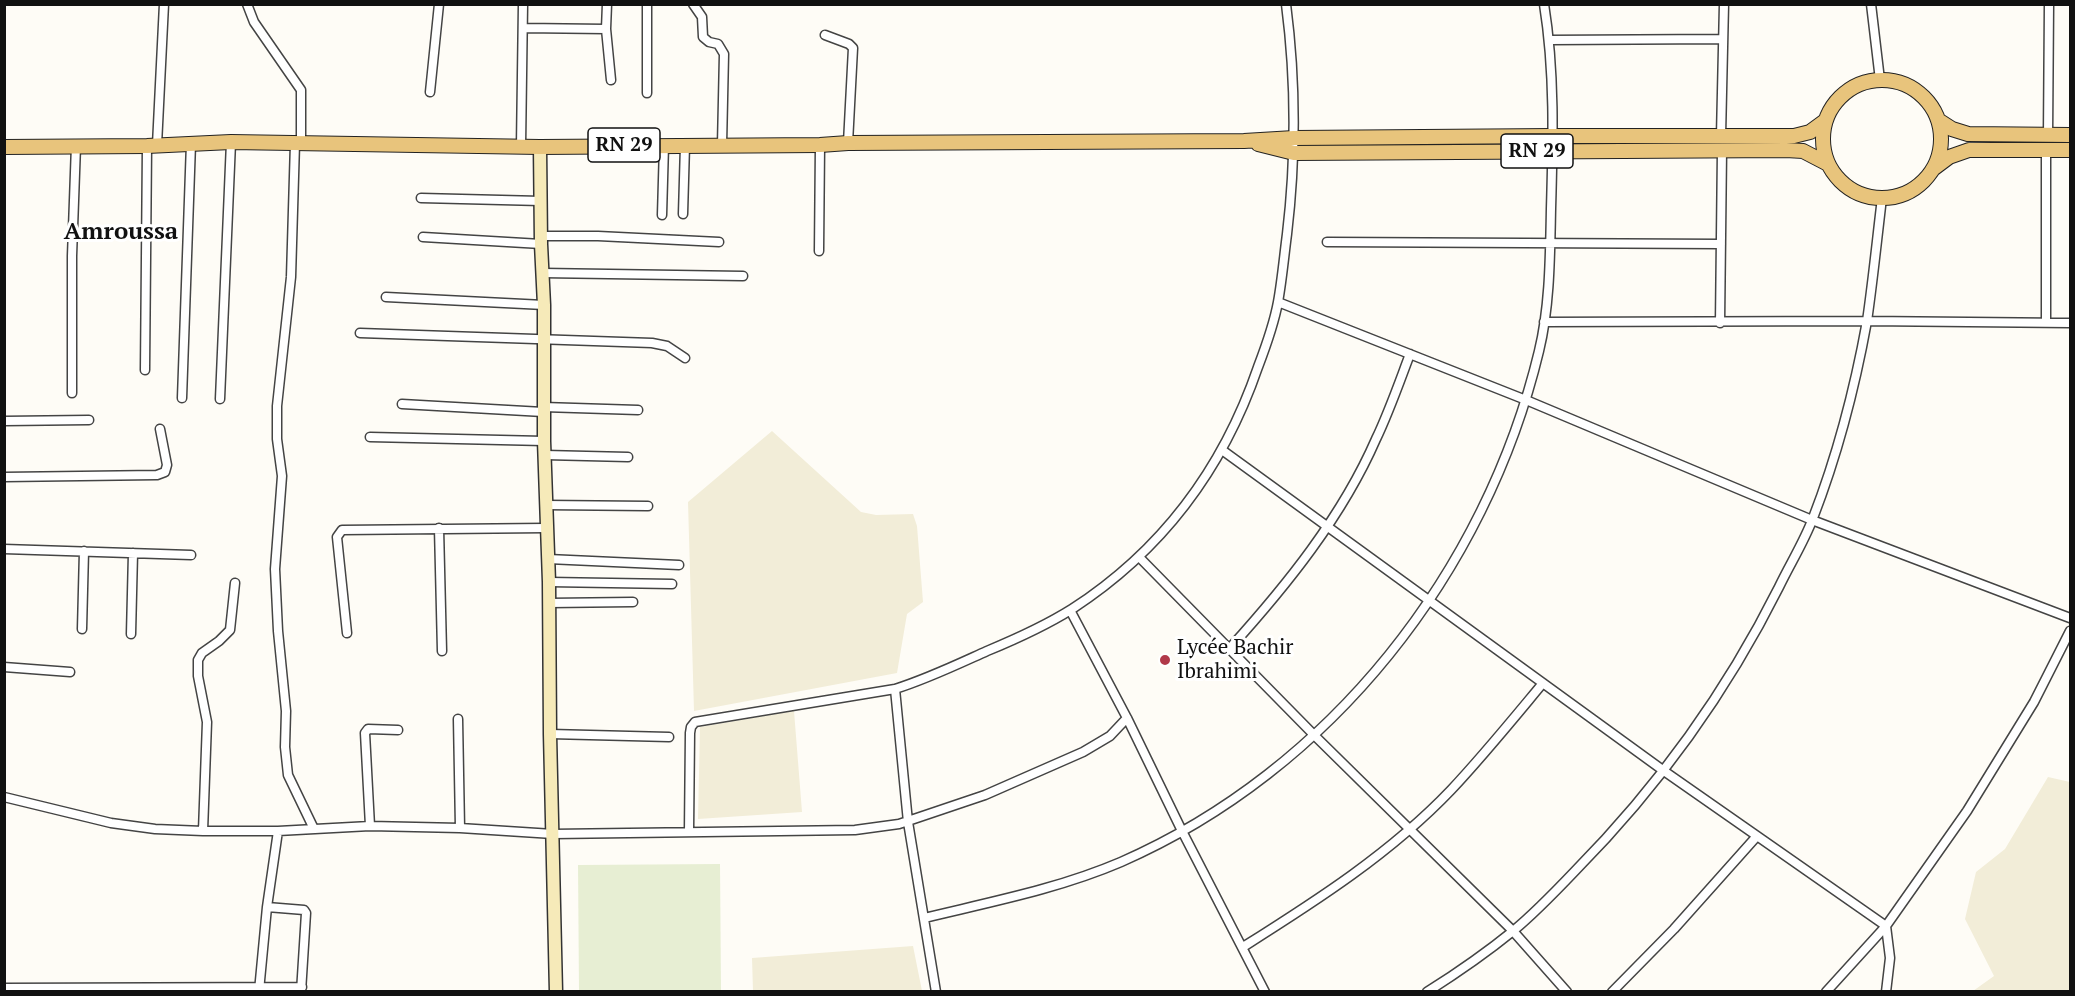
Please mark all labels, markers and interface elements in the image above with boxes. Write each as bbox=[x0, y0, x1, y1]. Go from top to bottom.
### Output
road number: RN 29 bbox=[588, 128, 660, 162]
road number: RN 29 bbox=[1501, 134, 1573, 168]
district label: Amroussa bbox=[64, 218, 178, 246]
place label: Lycée Bachir Ibrahimi bbox=[1177, 635, 1293, 685]
marker: Lycée Bachir Ibrahimi bbox=[1158, 653, 1172, 667]

